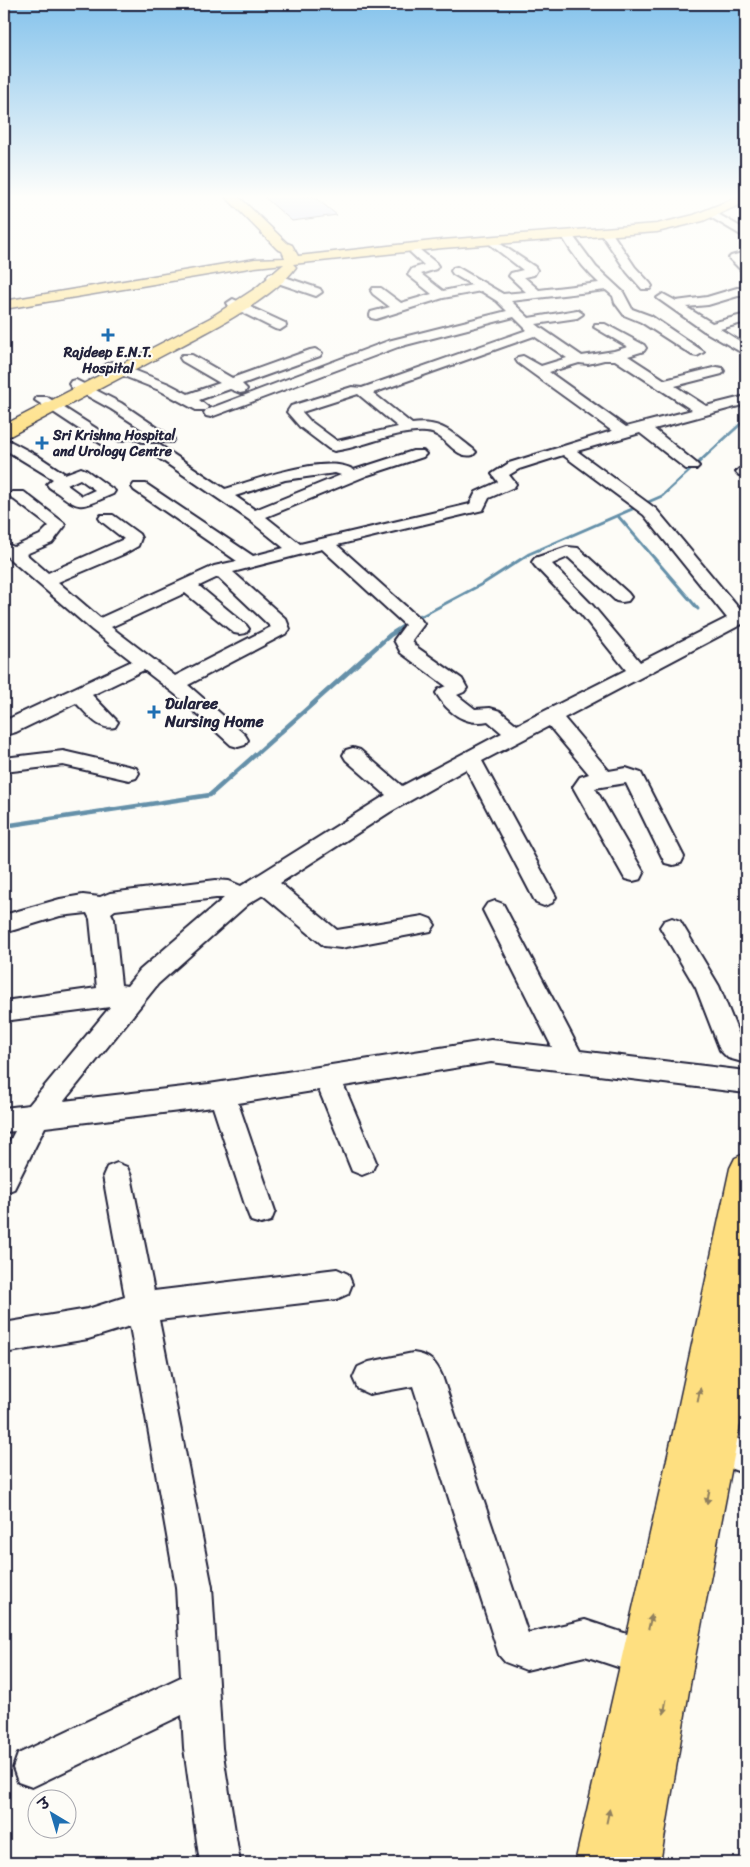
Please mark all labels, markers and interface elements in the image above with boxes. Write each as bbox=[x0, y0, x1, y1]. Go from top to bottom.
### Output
marker: Rajdeep E.N.T. Hospital bbox=[101, 328, 115, 342]
place label: Rajdeep E.N.T. Hospital bbox=[63, 340, 152, 381]
place label: Sri Krishna Hospital and Urology Centre bbox=[52, 423, 177, 464]
marker: Sri Krishna Hospital and Urology Centre bbox=[35, 436, 49, 450]
place label: Dularee Nursing Home bbox=[164, 689, 264, 736]
marker: Dularee Nursing Home bbox=[147, 705, 161, 719]
one-way arrow bbox=[696, 1387, 704, 1403]
one-way arrow bbox=[704, 1489, 712, 1504]
one-way arrow bbox=[646, 1615, 654, 1630]
one-way arrow bbox=[660, 1700, 668, 1716]
north arrow bbox=[28, 1790, 78, 1840]
text: उ bbox=[31, 1790, 57, 1818]
one-way arrow bbox=[605, 1807, 613, 1823]

